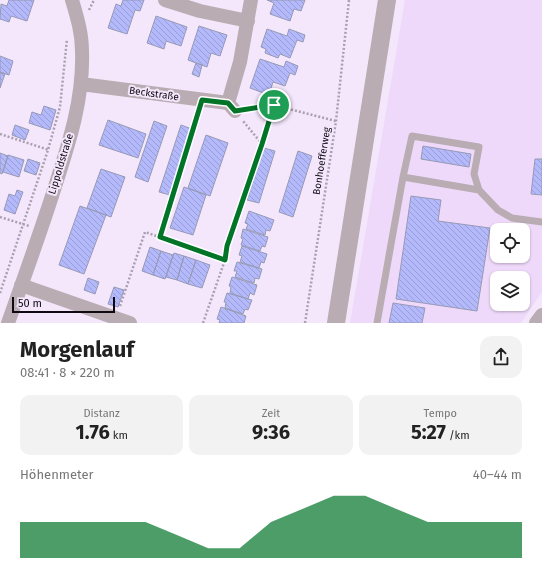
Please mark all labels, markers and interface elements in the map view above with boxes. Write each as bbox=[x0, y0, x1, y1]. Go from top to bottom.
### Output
street label: Beckstraße bbox=[128, 85, 180, 103]
pin bbox=[257, 88, 291, 122]
icon: arrive bbox=[263, 94, 285, 116]
street label: Bonhoefferweg bbox=[311, 125, 333, 196]
street label: Lippoldstraße bbox=[46, 132, 76, 196]
map controls bbox=[490, 223, 530, 311]
button: locate bbox=[490, 223, 530, 263]
button: layers bbox=[490, 271, 530, 311]
scale bar bbox=[12, 295, 115, 314]
text: 50 m bbox=[18, 297, 42, 310]
text: Morgenlauf bbox=[20, 336, 134, 363]
button: share bbox=[480, 336, 522, 378]
text: 08:41 · 8 × 220 m bbox=[20, 365, 115, 380]
text: Distanz bbox=[83, 407, 120, 420]
text: Zeit bbox=[262, 407, 280, 420]
text: Tempo bbox=[424, 407, 457, 420]
text: 1.76 bbox=[75, 420, 110, 444]
text: 9:36 bbox=[252, 420, 290, 444]
text: 5:27 bbox=[411, 420, 446, 444]
text: km bbox=[110, 429, 128, 442]
text: /km bbox=[446, 429, 470, 442]
text: Höhenmeter bbox=[20, 467, 94, 482]
text: 40–44 m bbox=[473, 467, 522, 482]

